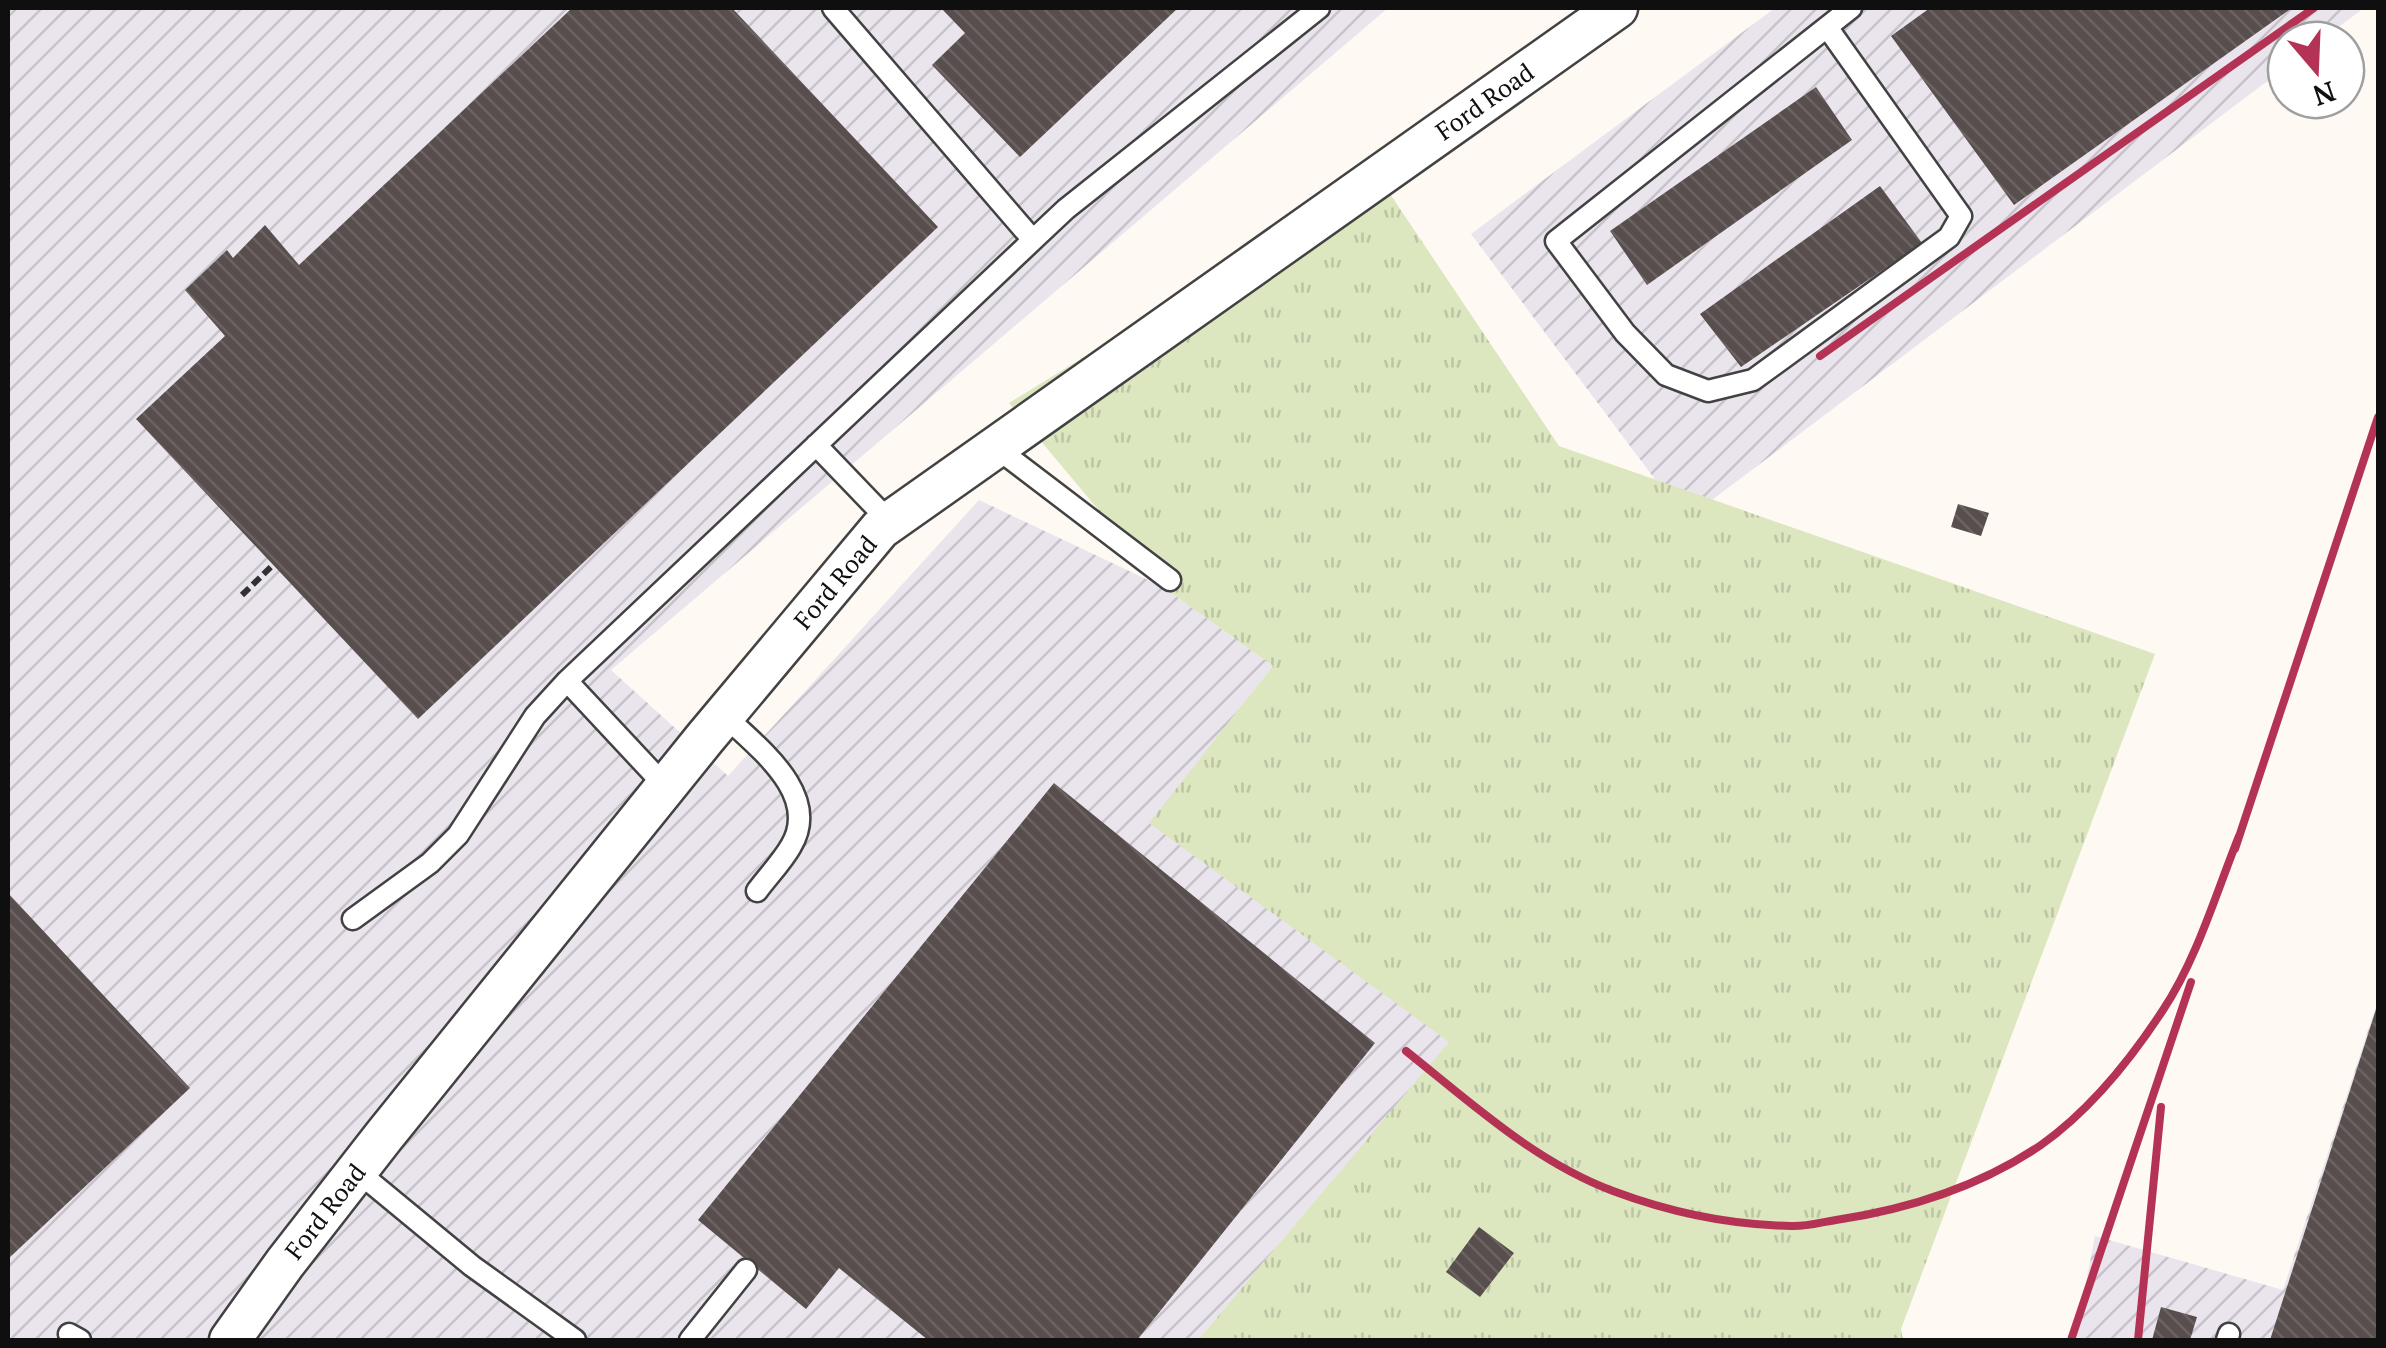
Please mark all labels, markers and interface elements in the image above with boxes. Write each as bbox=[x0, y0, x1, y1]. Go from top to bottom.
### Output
north arrow bbox=[2266, 20, 2366, 120]
street label: Ford Road bbox=[1429, 55, 1540, 147]
text: N bbox=[2308, 73, 2340, 115]
street label: Ford Road bbox=[786, 528, 884, 636]
street label: Ford Road bbox=[277, 1156, 373, 1266]

